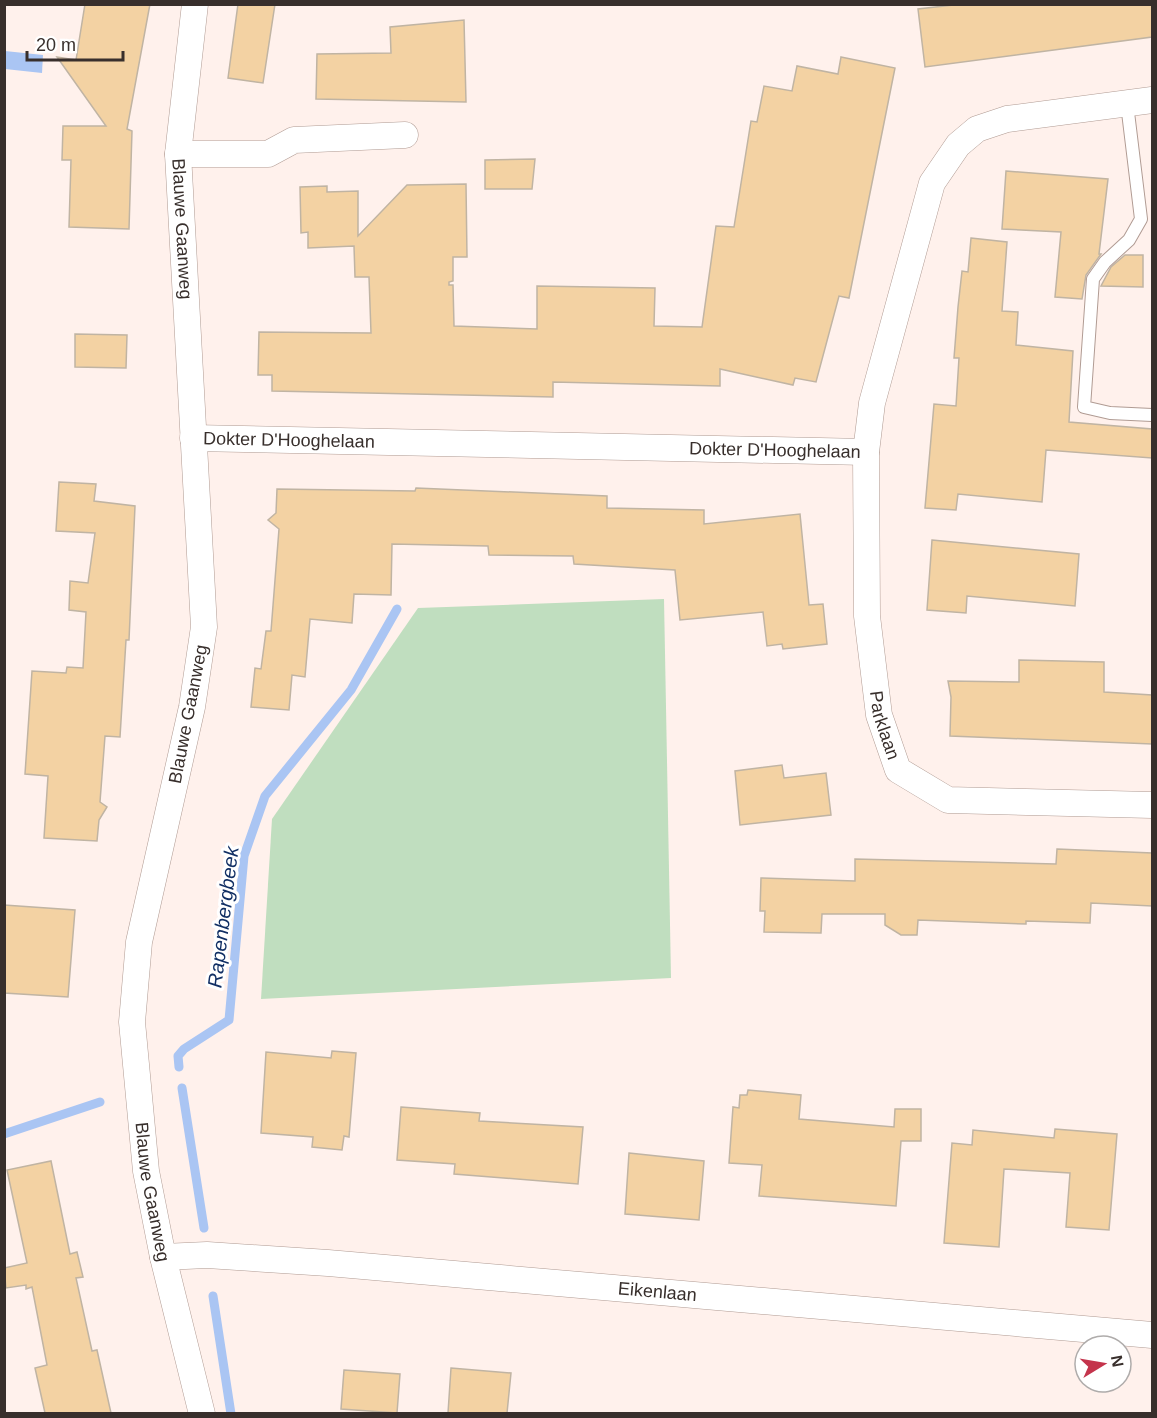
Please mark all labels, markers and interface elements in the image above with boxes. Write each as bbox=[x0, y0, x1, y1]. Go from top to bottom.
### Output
scale bar bbox=[27, 24, 123, 62]
text: 20 m bbox=[36, 35, 76, 55]
street label: Blauwe Gaanweg bbox=[168, 158, 196, 300]
street label: Dokter D'Hooghelaan bbox=[203, 428, 375, 452]
street label: Dokter D'Hooghelaan bbox=[689, 438, 861, 462]
street label: Blauwe Gaanweg bbox=[165, 643, 211, 785]
street label: Parklaan bbox=[866, 690, 904, 762]
water label: Rapenbergbeek bbox=[203, 844, 243, 989]
street label: Blauwe Gaanweg bbox=[131, 1121, 174, 1263]
street label: Eikenlaan bbox=[617, 1278, 698, 1305]
north arrow bbox=[1073, 1334, 1133, 1394]
text: N bbox=[1108, 1354, 1127, 1369]

